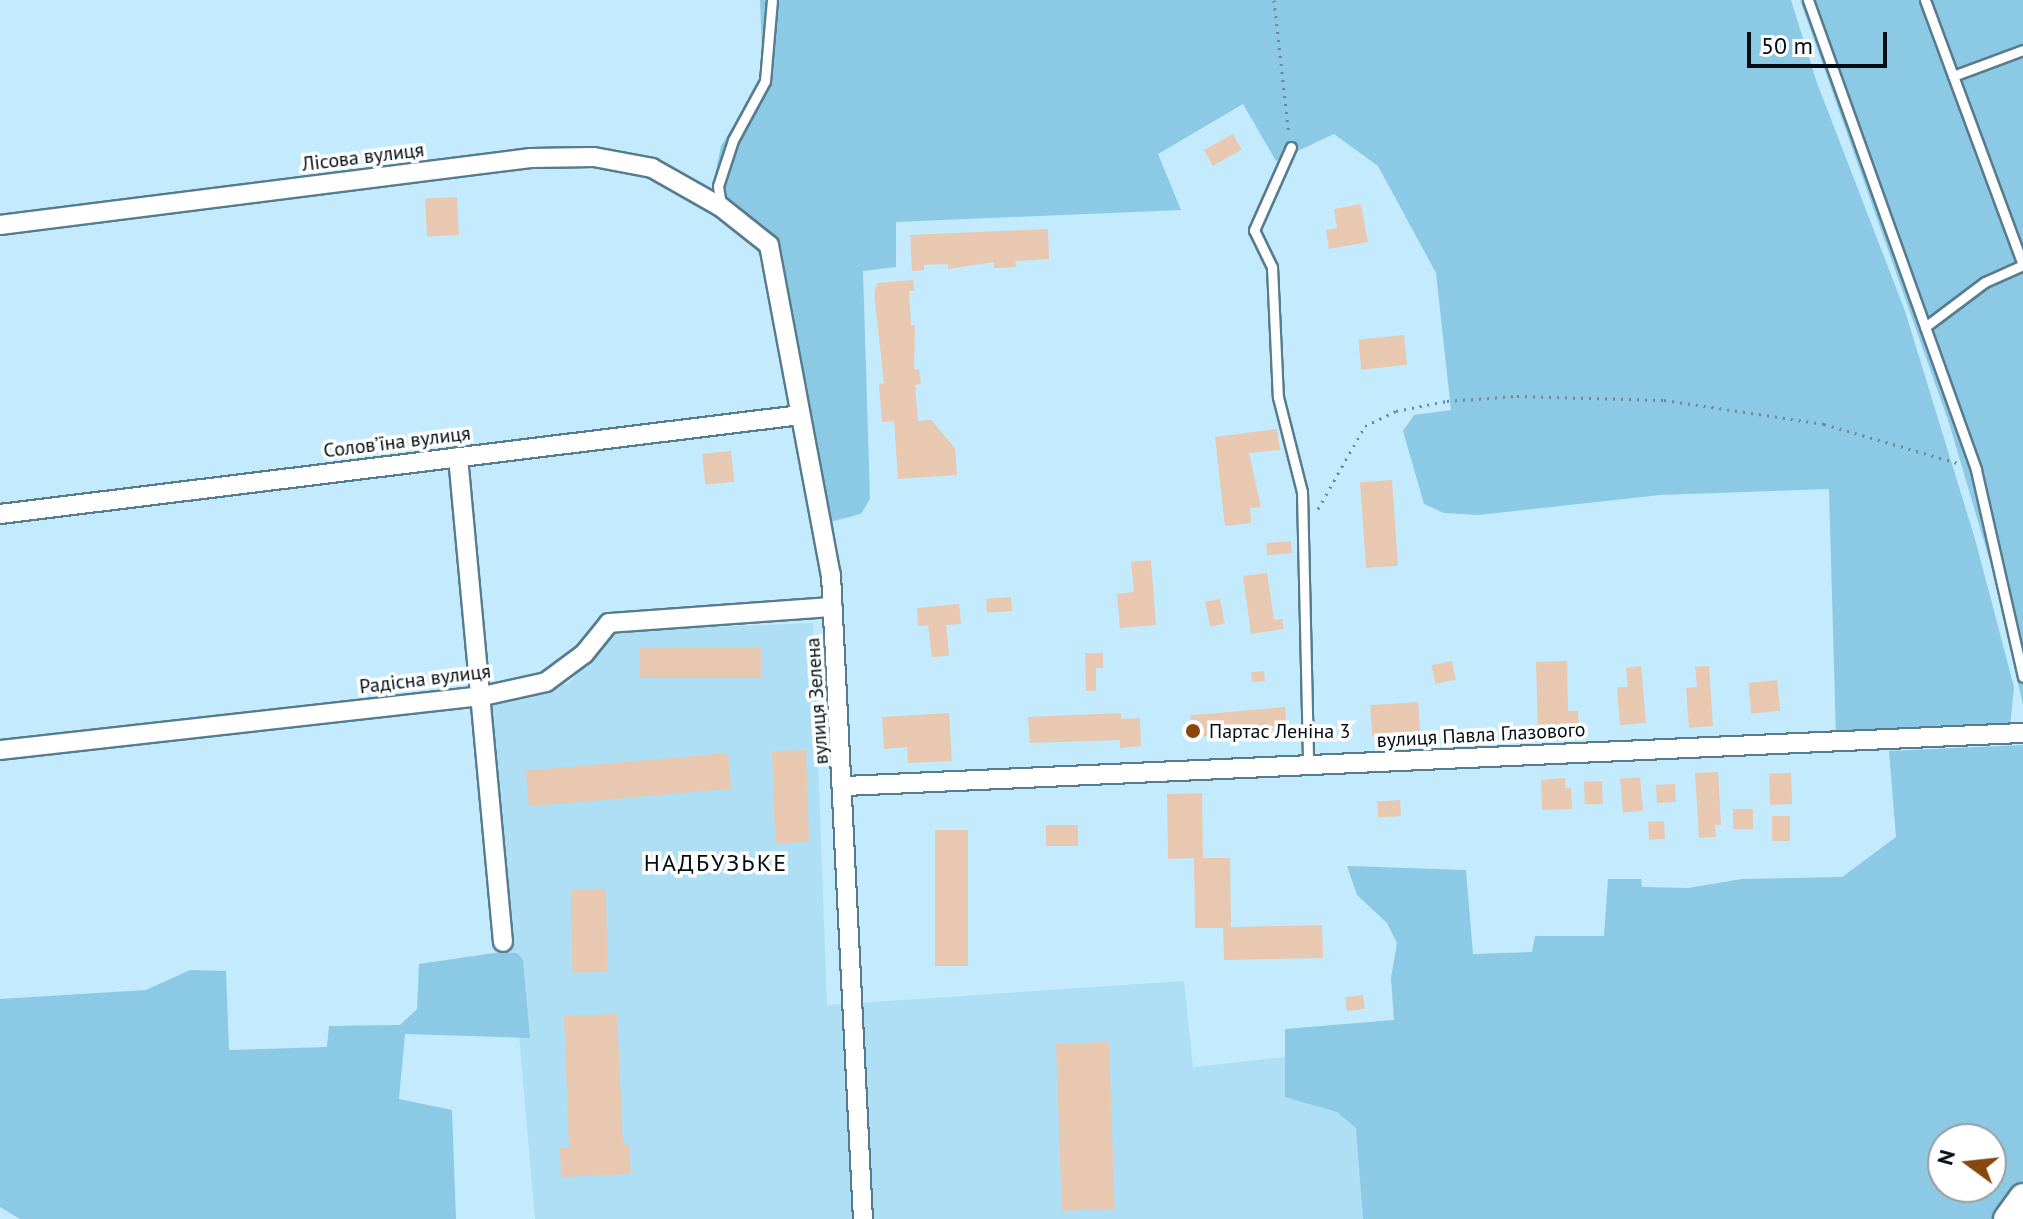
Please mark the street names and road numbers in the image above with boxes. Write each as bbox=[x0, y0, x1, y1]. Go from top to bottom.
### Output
street label: Лісова вулиця bbox=[301, 138, 425, 176]
street label: Соловʼїна вулиця bbox=[322, 421, 472, 463]
street label: вулиця Зелена bbox=[801, 637, 833, 765]
street label: Радісна вулиця bbox=[358, 659, 492, 699]
street label: вулиця Павла Глазового bbox=[1376, 718, 1586, 752]

